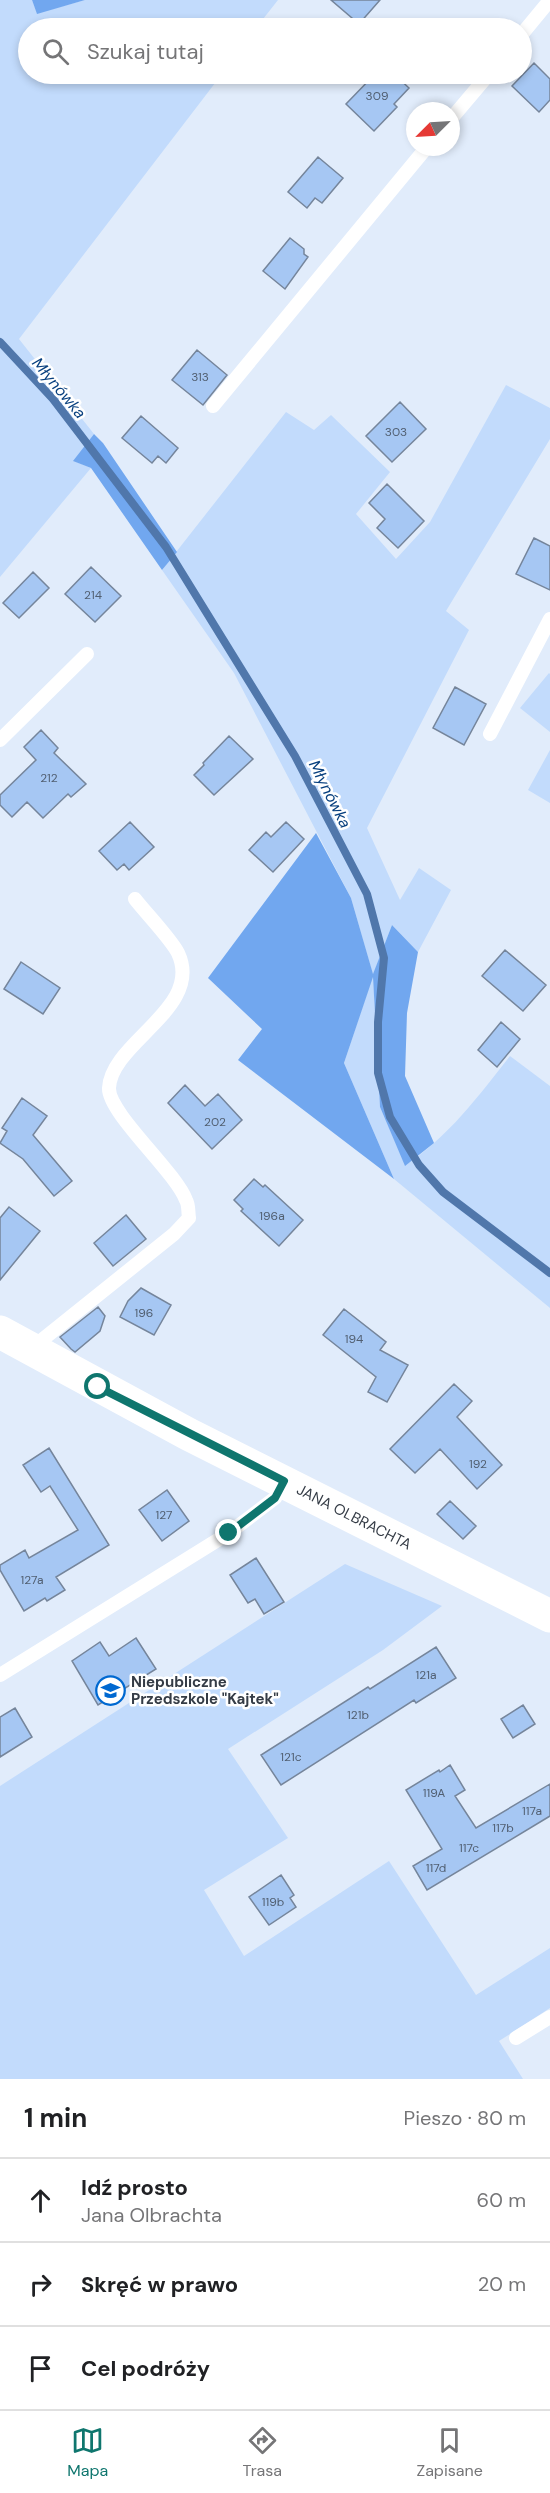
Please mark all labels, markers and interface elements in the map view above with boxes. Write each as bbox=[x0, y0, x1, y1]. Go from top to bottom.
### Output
search box bbox=[18, 18, 532, 84]
icon: search bbox=[39, 35, 72, 68]
text: Szukaj tutaj bbox=[87, 37, 204, 66]
house number: 309 bbox=[366, 88, 388, 104]
north arrow bbox=[406, 102, 460, 156]
water label: Młynówka bbox=[27, 353, 91, 423]
house number: 313 bbox=[191, 369, 209, 385]
house number: 303 bbox=[385, 424, 407, 440]
house number: 214 bbox=[84, 587, 102, 603]
water label: Młynówka bbox=[304, 756, 356, 832]
house number: 212 bbox=[40, 770, 58, 786]
house number: 202 bbox=[204, 1114, 226, 1130]
house number: 196a bbox=[259, 1208, 285, 1224]
house number: 196 bbox=[135, 1305, 153, 1321]
house number: 194 bbox=[345, 1331, 363, 1347]
route start bbox=[84, 1373, 110, 1399]
house number: 192 bbox=[469, 1456, 487, 1472]
street label: JANA OLBRACHTA bbox=[293, 1479, 415, 1555]
house number: 127 bbox=[156, 1507, 172, 1523]
route end bbox=[215, 1519, 241, 1545]
house number: 127a bbox=[21, 1572, 43, 1588]
house number: 121a bbox=[416, 1667, 436, 1683]
place label: Niepubliczne Przedszkole "Kajtek" bbox=[131, 1672, 279, 1709]
school or university icon: Niepubliczne Przedszkole "Kajtek" bbox=[94, 1675, 126, 1707]
house number: 121b bbox=[347, 1707, 369, 1723]
house number: 121c bbox=[280, 1749, 302, 1765]
house number: 119A bbox=[423, 1785, 445, 1801]
house number: 117a bbox=[522, 1803, 542, 1819]
house number: 117b bbox=[492, 1820, 514, 1836]
house number: 117c bbox=[459, 1840, 479, 1856]
house number: 117d bbox=[426, 1860, 446, 1876]
house number: 119b bbox=[262, 1894, 284, 1910]
text: 1 min bbox=[24, 2101, 87, 2135]
text: Pieszo · 80 m bbox=[404, 2105, 526, 2131]
text: Idź prosto bbox=[81, 2173, 188, 2202]
icon: ahead bbox=[24, 2184, 57, 2217]
text: 60 m bbox=[477, 2187, 526, 2213]
text: Jana Olbrachta bbox=[81, 2202, 222, 2228]
icon: right bbox=[24, 2268, 57, 2301]
text: Skręć w prawo bbox=[81, 2270, 238, 2299]
text: 20 m bbox=[478, 2271, 526, 2297]
icon: arrive bbox=[24, 2352, 57, 2385]
text: Cel podróży bbox=[81, 2354, 210, 2383]
tab: Mapa bbox=[67, 2424, 108, 2481]
tab: Trasa bbox=[243, 2424, 282, 2481]
tab: Zapisane bbox=[417, 2424, 483, 2481]

